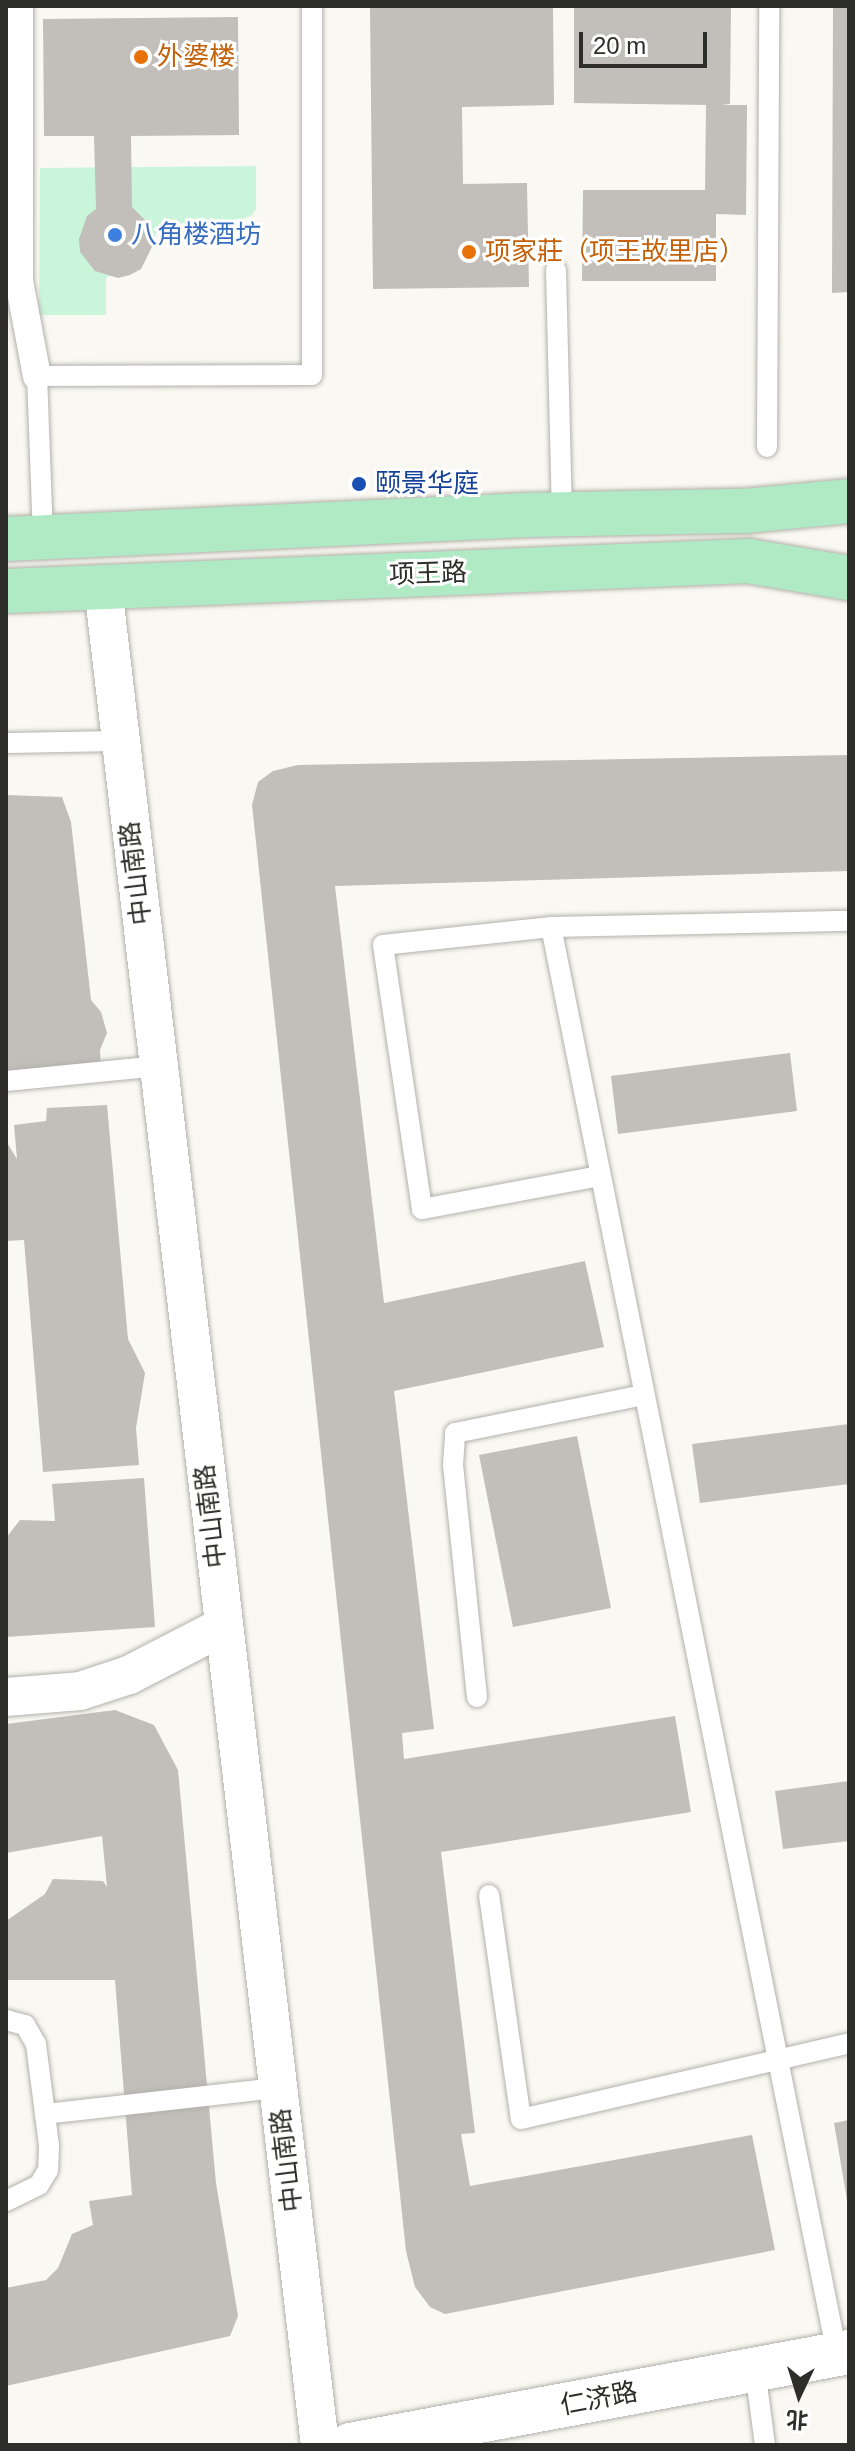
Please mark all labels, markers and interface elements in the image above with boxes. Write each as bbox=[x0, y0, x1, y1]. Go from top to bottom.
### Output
scale bar bbox=[583, 16, 711, 66]
text: 20 m bbox=[593, 32, 646, 59]
place label: 外婆楼 bbox=[157, 41, 235, 73]
marker: 外婆楼 bbox=[132, 48, 150, 66]
place label: 八角楼酒坊 bbox=[131, 219, 261, 251]
marker: 八角楼酒坊 bbox=[106, 226, 124, 244]
place label: 项家莊（项王故里店） bbox=[485, 236, 745, 268]
marker: 项家莊（项王故里店） bbox=[460, 243, 478, 261]
place label: 颐景华庭 bbox=[375, 468, 479, 500]
marker: 颐景华庭 bbox=[350, 475, 368, 493]
street label: 项王路 bbox=[388, 557, 468, 591]
street label: 中山南路 bbox=[114, 819, 158, 927]
street label: 中山南路 bbox=[189, 1462, 233, 1570]
street label: 中山南路 bbox=[265, 2106, 309, 2214]
north arrow bbox=[759, 2355, 839, 2435]
street label: 仁济路 bbox=[558, 2376, 640, 2422]
text: 北 bbox=[785, 2406, 809, 2433]

